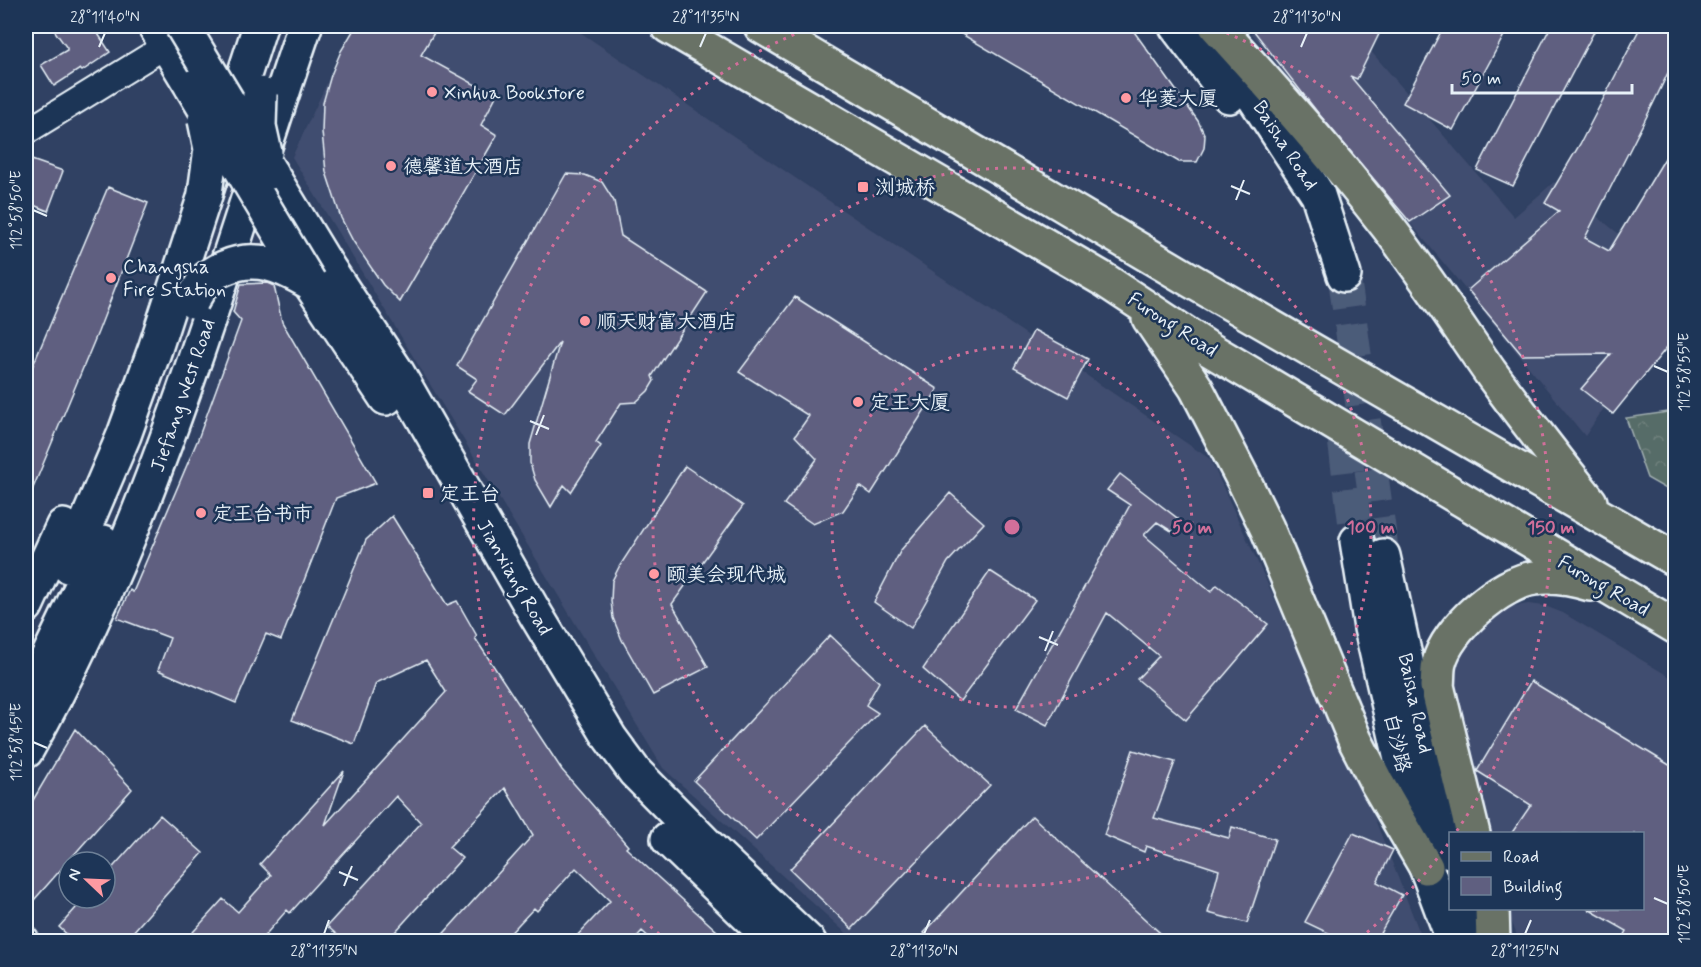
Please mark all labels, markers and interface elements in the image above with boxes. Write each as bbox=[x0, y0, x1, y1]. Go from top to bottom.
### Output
text: 28°11'40"N bbox=[70, 8, 140, 28]
text: 28°11'35"N bbox=[672, 8, 740, 28]
text: 28°11'30"N bbox=[1273, 8, 1341, 28]
scale bar bbox=[1452, 57, 1632, 95]
text: 50 m bbox=[1461, 67, 1501, 91]
place label: Xinhua Bookstore bbox=[444, 80, 585, 107]
marker: Xinhua Bookstore bbox=[425, 85, 439, 99]
place label: 华菱大厦 bbox=[1138, 86, 1218, 113]
marker: 华菱大厦 bbox=[1119, 91, 1133, 105]
street label: Baisha Road bbox=[1246, 96, 1324, 196]
place label: 德馨道大酒店 bbox=[403, 154, 523, 181]
marker: 德馨道大酒店 bbox=[384, 159, 398, 173]
text: 112°58'50"E bbox=[7, 170, 27, 250]
place label: 浏城桥 bbox=[875, 175, 935, 202]
marker: 浏城桥 bbox=[856, 180, 870, 194]
place label: Changsha Fire Station bbox=[123, 254, 226, 304]
marker: Changsha Fire Station bbox=[104, 271, 118, 285]
street label: Furong Road bbox=[1121, 286, 1222, 366]
place label: 顺天财富大酒店 bbox=[597, 309, 737, 336]
marker: 顺天财富大酒店 bbox=[578, 314, 592, 328]
street label: Jiefang West Road bbox=[145, 315, 222, 476]
text: 112°58'55"E bbox=[1675, 332, 1695, 411]
place label: 定王大厦 bbox=[870, 390, 950, 417]
marker: 定王大厦 bbox=[851, 395, 865, 409]
place label: 定王台 bbox=[440, 481, 500, 508]
marker: 定王台 bbox=[421, 486, 435, 500]
place label: 定王台书市 bbox=[213, 501, 313, 528]
marker: 定王台书市 bbox=[194, 506, 208, 520]
street label: Jianxiang Road bbox=[468, 515, 558, 642]
text: 50 m bbox=[1172, 516, 1212, 540]
text: 100 m bbox=[1347, 516, 1395, 540]
text: 150 m bbox=[1527, 516, 1575, 540]
centre of rings bbox=[1002, 517, 1022, 537]
street label: Furong Road bbox=[1551, 549, 1654, 625]
place label: 颐美会现代城 bbox=[666, 562, 786, 589]
marker: 颐美会现代城 bbox=[647, 567, 661, 581]
street label: Baisha Road bbox=[1391, 651, 1438, 756]
text: 112°58'45"E bbox=[7, 703, 27, 781]
street label: 白沙路 bbox=[1377, 711, 1417, 777]
legend bbox=[1449, 832, 1644, 910]
text: Road bbox=[1503, 845, 1539, 869]
north arrow bbox=[57, 850, 117, 910]
text: 112°58'50"E bbox=[1675, 864, 1695, 944]
text: N bbox=[63, 866, 86, 884]
text: Building bbox=[1503, 875, 1563, 901]
text: 28°11'35"N bbox=[290, 942, 358, 962]
text: 28°11'30"N bbox=[890, 942, 958, 962]
text: 28°11'25"N bbox=[1491, 942, 1559, 962]

